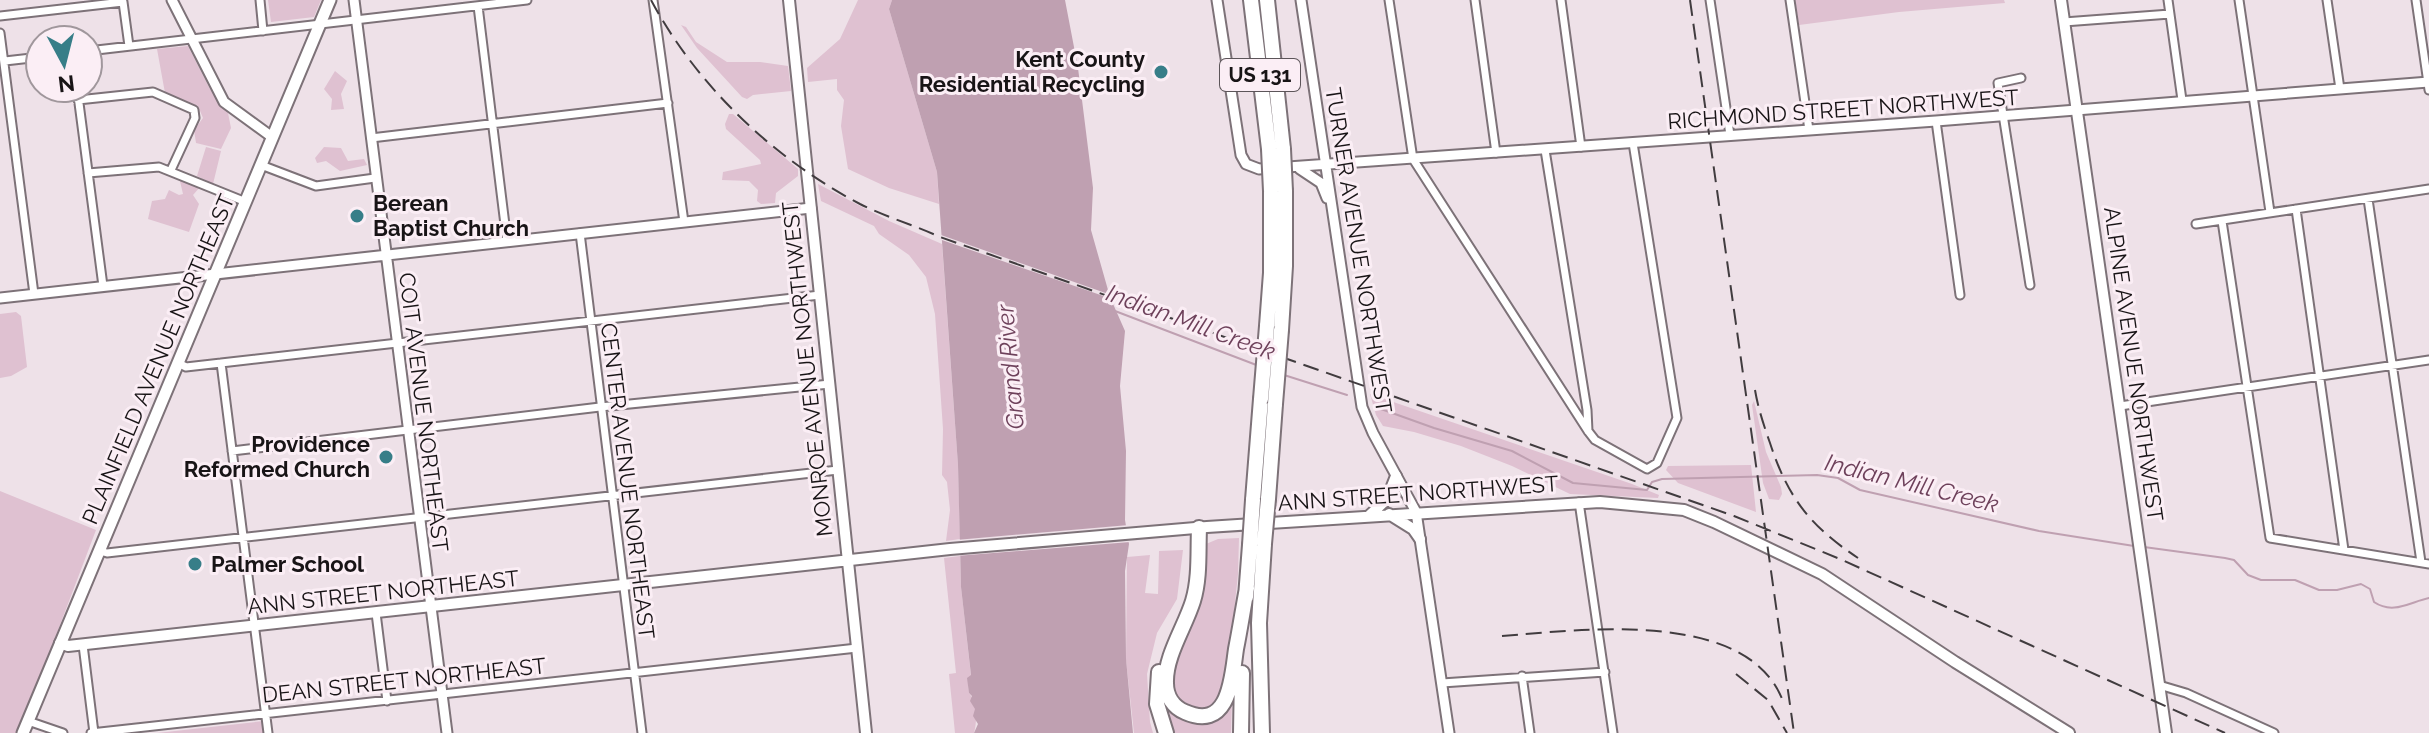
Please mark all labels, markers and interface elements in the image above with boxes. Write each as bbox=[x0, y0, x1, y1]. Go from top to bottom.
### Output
north arrow bbox=[24, 24, 104, 104]
place label: Kent County Residential Recycling bbox=[919, 46, 1145, 97]
road number: US 131 bbox=[1220, 59, 1300, 91]
marker: Kent County Residential Recycling bbox=[1152, 63, 1170, 81]
text: N bbox=[57, 70, 76, 98]
street label: RICHMOND STREET NORTHWEST bbox=[1667, 84, 2020, 134]
street label: TURNER AVENUE NORTHWEST bbox=[1320, 85, 1398, 415]
street label: PLAINFIELD AVENUE NORTHEAST bbox=[77, 190, 240, 528]
place label: Berean Baptist Church bbox=[373, 190, 529, 241]
street label: MONROE AVENUE NORTHWEST bbox=[776, 200, 838, 538]
street label: ALPINE AVENUE NORTHWEST bbox=[2099, 205, 2169, 523]
marker: Berean Baptist Church bbox=[348, 207, 366, 225]
street label: COIT AVENUE NORTHEAST bbox=[394, 271, 454, 554]
water label: Indian Mill Creek bbox=[1102, 278, 1280, 366]
water label: Grand River bbox=[990, 303, 1030, 431]
street label: CENTER AVENUE NORTHEAST bbox=[596, 321, 660, 641]
place label: Providence Reformed Church bbox=[184, 431, 370, 482]
water label: Indian Mill Creek bbox=[1822, 447, 2002, 519]
marker: Providence Reformed Church bbox=[377, 448, 395, 466]
street label: ANN STREET NORTHWEST bbox=[1277, 470, 1560, 516]
place label: Palmer School bbox=[211, 551, 365, 577]
marker: Palmer School bbox=[186, 555, 204, 573]
street label: ANN STREET NORTHEAST bbox=[246, 565, 521, 619]
street label: DEAN STREET NORTHEAST bbox=[261, 652, 548, 708]

